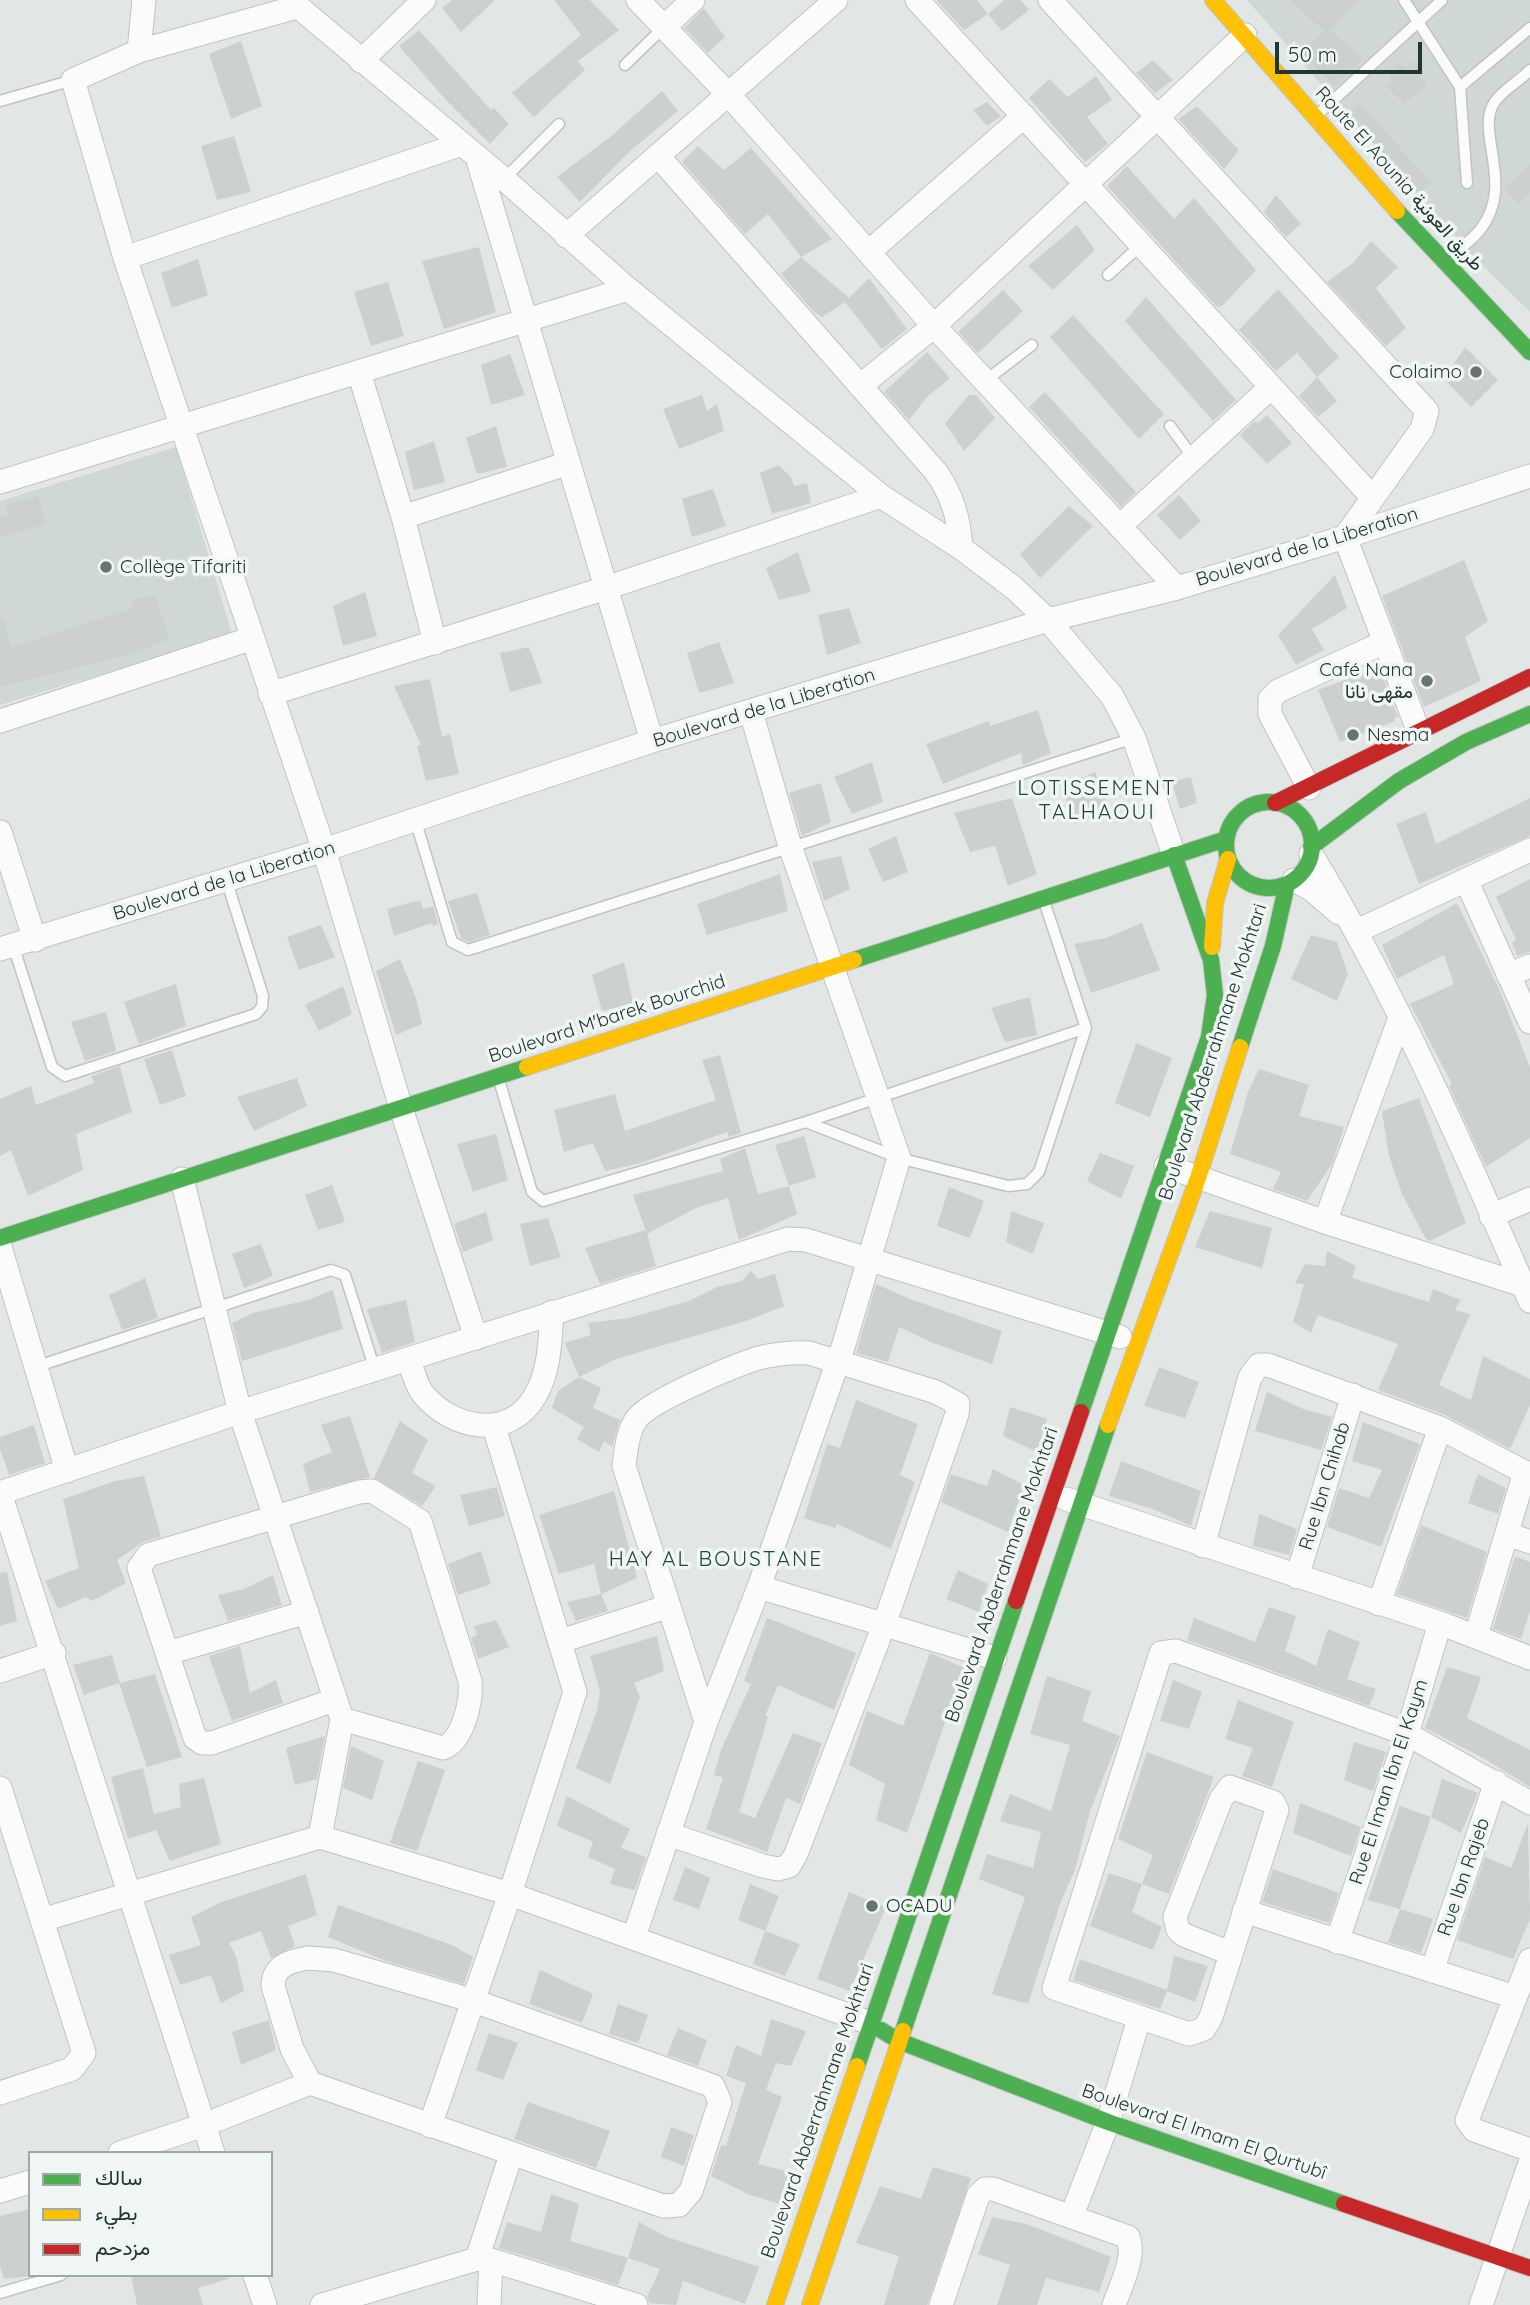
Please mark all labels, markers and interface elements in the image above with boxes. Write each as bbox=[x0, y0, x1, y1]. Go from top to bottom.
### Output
scale bar bbox=[1278, 28, 1425, 72]
text: 50 m bbox=[1288, 41, 1337, 67]
street label: Route El Aounia طريق العونية bbox=[1310, 82, 1488, 276]
place label: Colaimo bbox=[1389, 361, 1462, 383]
marker: Colaimo bbox=[1468, 364, 1484, 380]
street label: Boulevard de la Liberation bbox=[1193, 502, 1421, 592]
place label: Collège Tifariti bbox=[120, 556, 246, 578]
marker: Collège Tifariti bbox=[98, 559, 114, 575]
place label: Café Nana مقهى نانا bbox=[1319, 659, 1413, 703]
street label: Boulevard de la Liberation bbox=[650, 663, 878, 753]
marker: Café Nana مقهى نانا bbox=[1419, 673, 1435, 689]
place label: Nesma bbox=[1367, 724, 1429, 746]
marker: Nesma bbox=[1345, 727, 1361, 743]
district label: LOTISSEMENT TALHAOUI bbox=[1019, 776, 1175, 826]
street label: Boulevard de la Liberation bbox=[110, 836, 338, 926]
street label: Boulevard Abderrahmane Mokhtari bbox=[1154, 901, 1272, 1203]
street label: Boulevard M'barek Bourchid bbox=[486, 970, 728, 1068]
street label: Rue Ibn Chihab bbox=[1295, 1419, 1355, 1553]
street label: Boulevard Abderrahmane Mokhtari bbox=[941, 1425, 1063, 1725]
district label: HAY AL BOUSTANE bbox=[611, 1547, 821, 1573]
street label: Rue El Iman Ibn El Kaym bbox=[1345, 1676, 1433, 1888]
street label: Rue Ibn Rajeb bbox=[1433, 1815, 1495, 1939]
place label: OCADU bbox=[886, 1895, 952, 1917]
marker: OCADU bbox=[864, 1898, 880, 1914]
street label: Boulevard Abderrahmane Mokhtari bbox=[757, 1961, 879, 2261]
street label: Boulevard El Imam El Qurtubî bbox=[1079, 2079, 1329, 2185]
legend bbox=[28, 2151, 273, 2277]
text: سالك bbox=[95, 2164, 142, 2190]
text: بطيء bbox=[95, 2199, 138, 2225]
text: مزدحم bbox=[95, 2234, 150, 2260]

